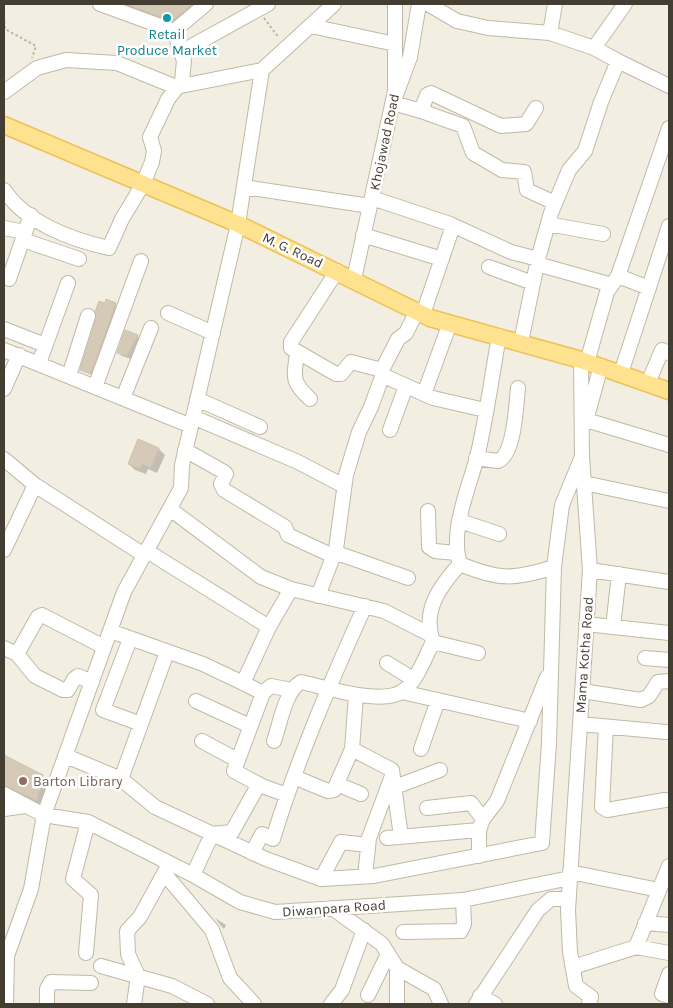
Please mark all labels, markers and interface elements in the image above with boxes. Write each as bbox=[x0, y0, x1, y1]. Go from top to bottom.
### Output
marker: Retail Produce Market bbox=[161, 12, 173, 24]
place label: Retail Produce Market bbox=[117, 26, 217, 59]
street label: Khojawad Road bbox=[366, 92, 403, 192]
street label: M. G. Road bbox=[260, 229, 326, 272]
street label: Mama Kotha Road bbox=[572, 596, 597, 714]
place label: Barton Library bbox=[33, 773, 123, 790]
marker: Barton Library bbox=[17, 775, 29, 787]
street label: Diwanpara Road bbox=[282, 896, 386, 921]

